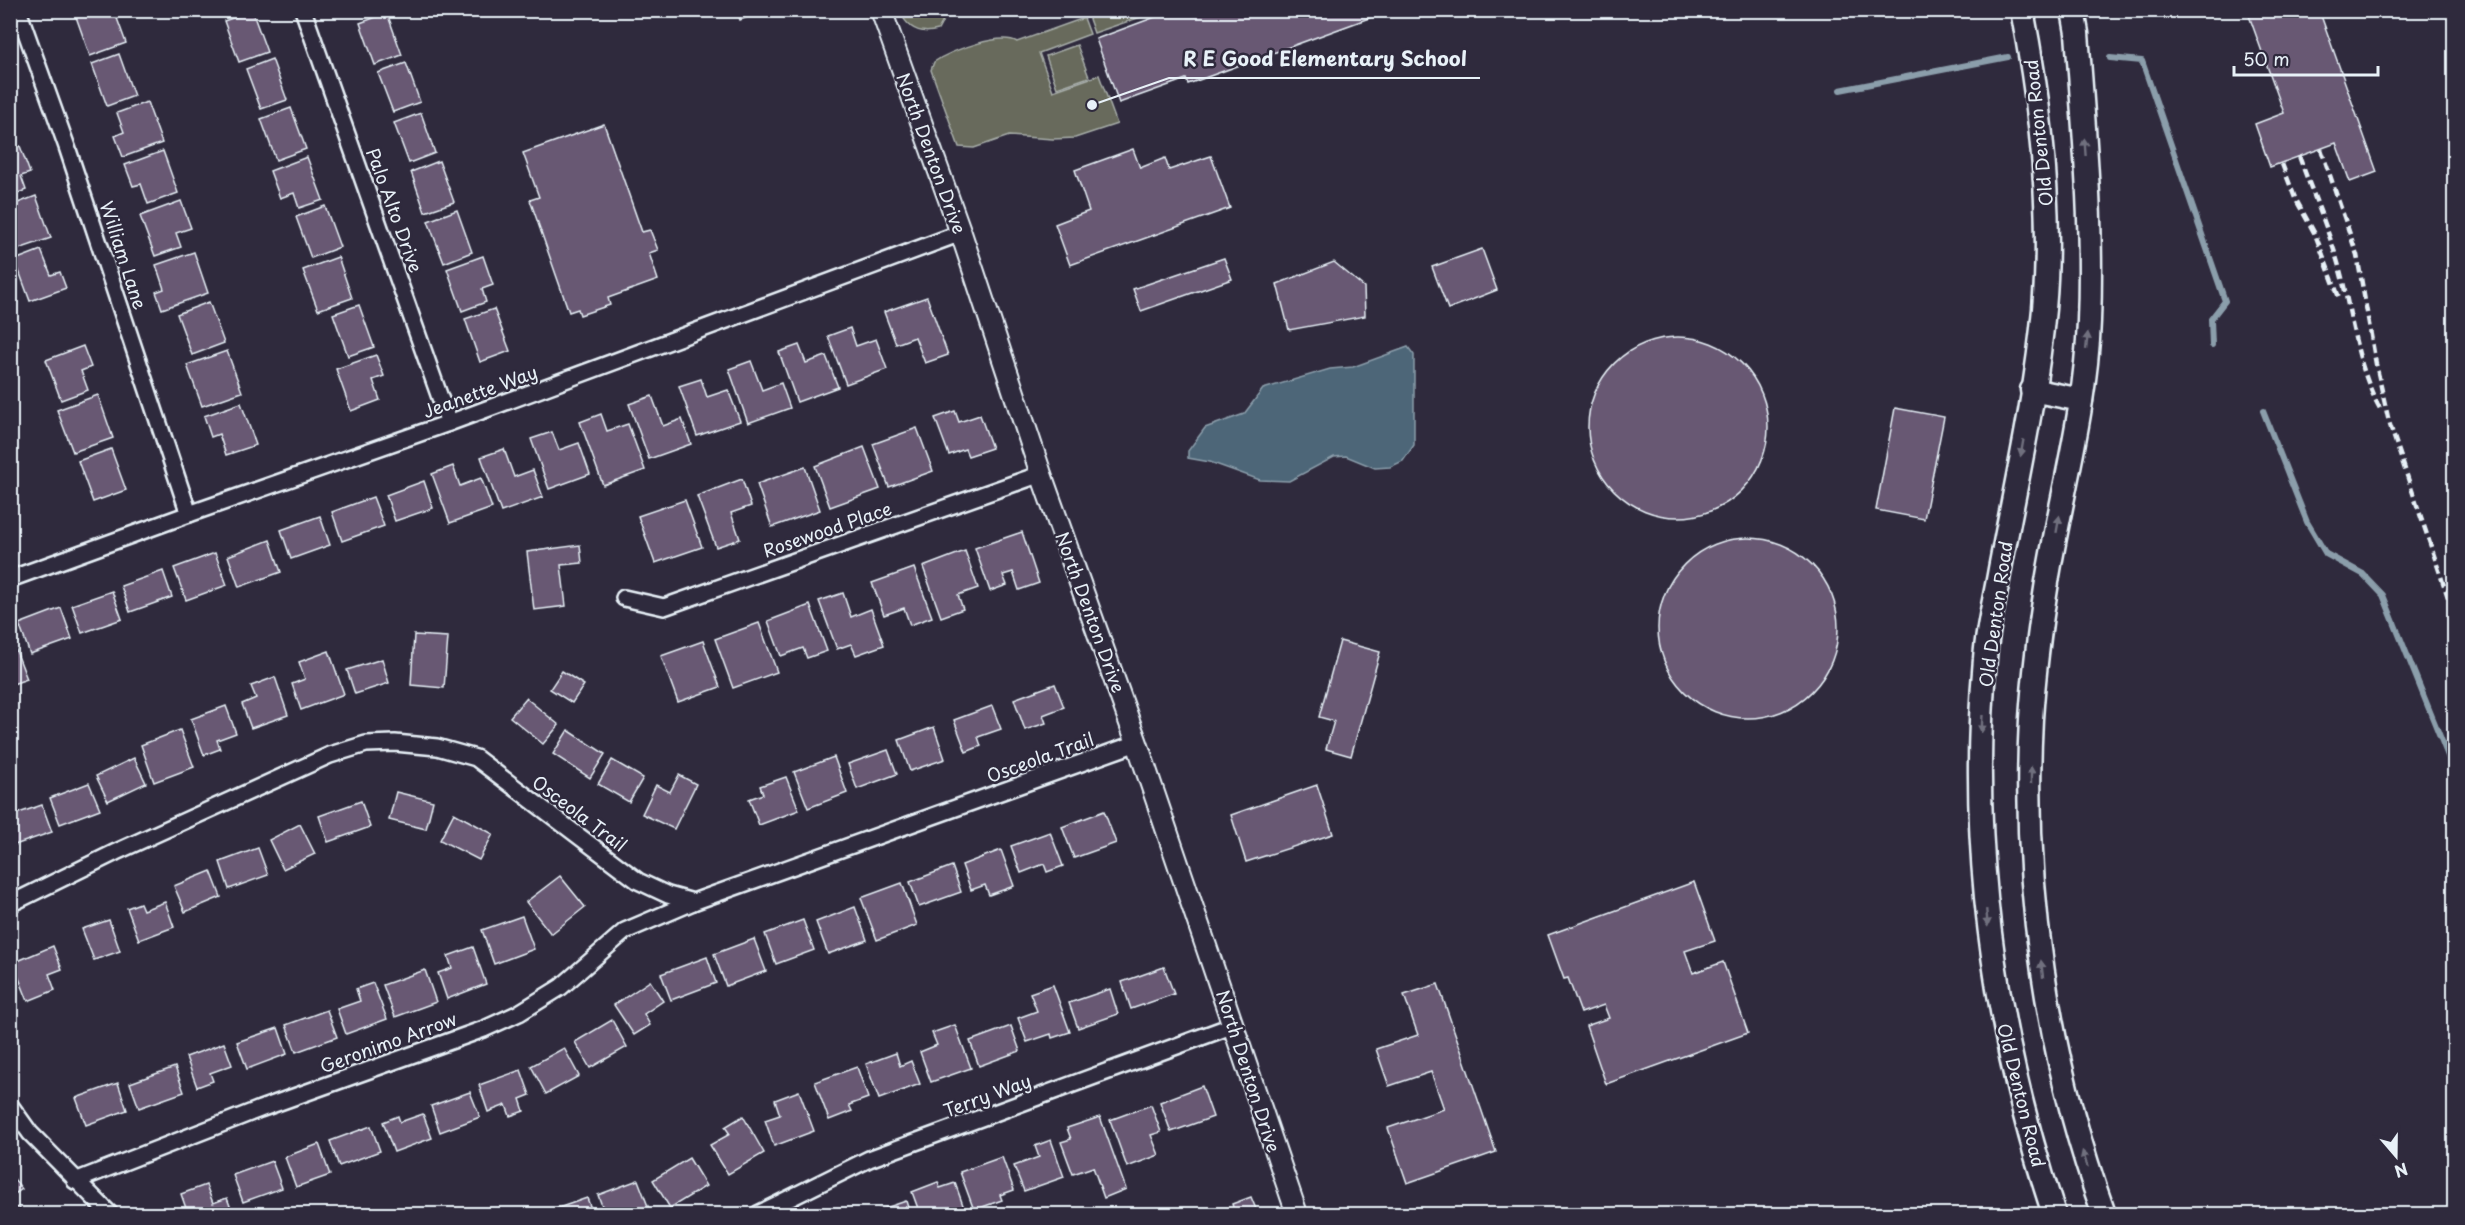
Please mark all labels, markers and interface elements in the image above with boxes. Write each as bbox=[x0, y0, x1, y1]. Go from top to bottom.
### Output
scale bar bbox=[2234, 39, 2378, 77]
callout: R E Good Elementary School bbox=[1169, 40, 1480, 78]
text: R E Good Elementary School bbox=[1183, 43, 1467, 73]
text: 50 m bbox=[2243, 45, 2290, 72]
street label: Old Denton Road bbox=[2017, 58, 2059, 208]
street label: North Denton Drive bbox=[890, 69, 974, 237]
one-way arrow bbox=[2081, 137, 2090, 156]
street label: Palo Alto Drive bbox=[360, 144, 430, 276]
street label: William Lane bbox=[94, 197, 154, 313]
one-way arrow bbox=[2082, 332, 2092, 351]
street label: Jeanette Way bbox=[419, 358, 541, 424]
one-way arrow bbox=[2017, 439, 2026, 458]
street label: Rosewood Place bbox=[759, 494, 895, 564]
one-way arrow bbox=[2054, 515, 2063, 534]
street label: North Denton Drive bbox=[1049, 528, 1133, 696]
street label: Old Denton Road bbox=[1971, 539, 2019, 689]
one-way arrow bbox=[1977, 714, 1986, 733]
street label: Osceola Trail bbox=[982, 725, 1098, 789]
one-way arrow bbox=[2026, 765, 2036, 784]
street label: Osceola Trail bbox=[527, 768, 633, 858]
one-way arrow bbox=[1982, 909, 1992, 928]
one-way arrow bbox=[2038, 959, 2047, 978]
street label: North Denton Drive bbox=[1210, 986, 1288, 1156]
street label: Geronimo Arrow bbox=[316, 1005, 460, 1079]
street label: Old Denton Road bbox=[1991, 1020, 2053, 1170]
street label: Terry Way bbox=[939, 1067, 1035, 1123]
north arrow bbox=[2366, 1126, 2426, 1186]
one-way arrow bbox=[2080, 1150, 2090, 1168]
text: N bbox=[2391, 1158, 2412, 1184]

